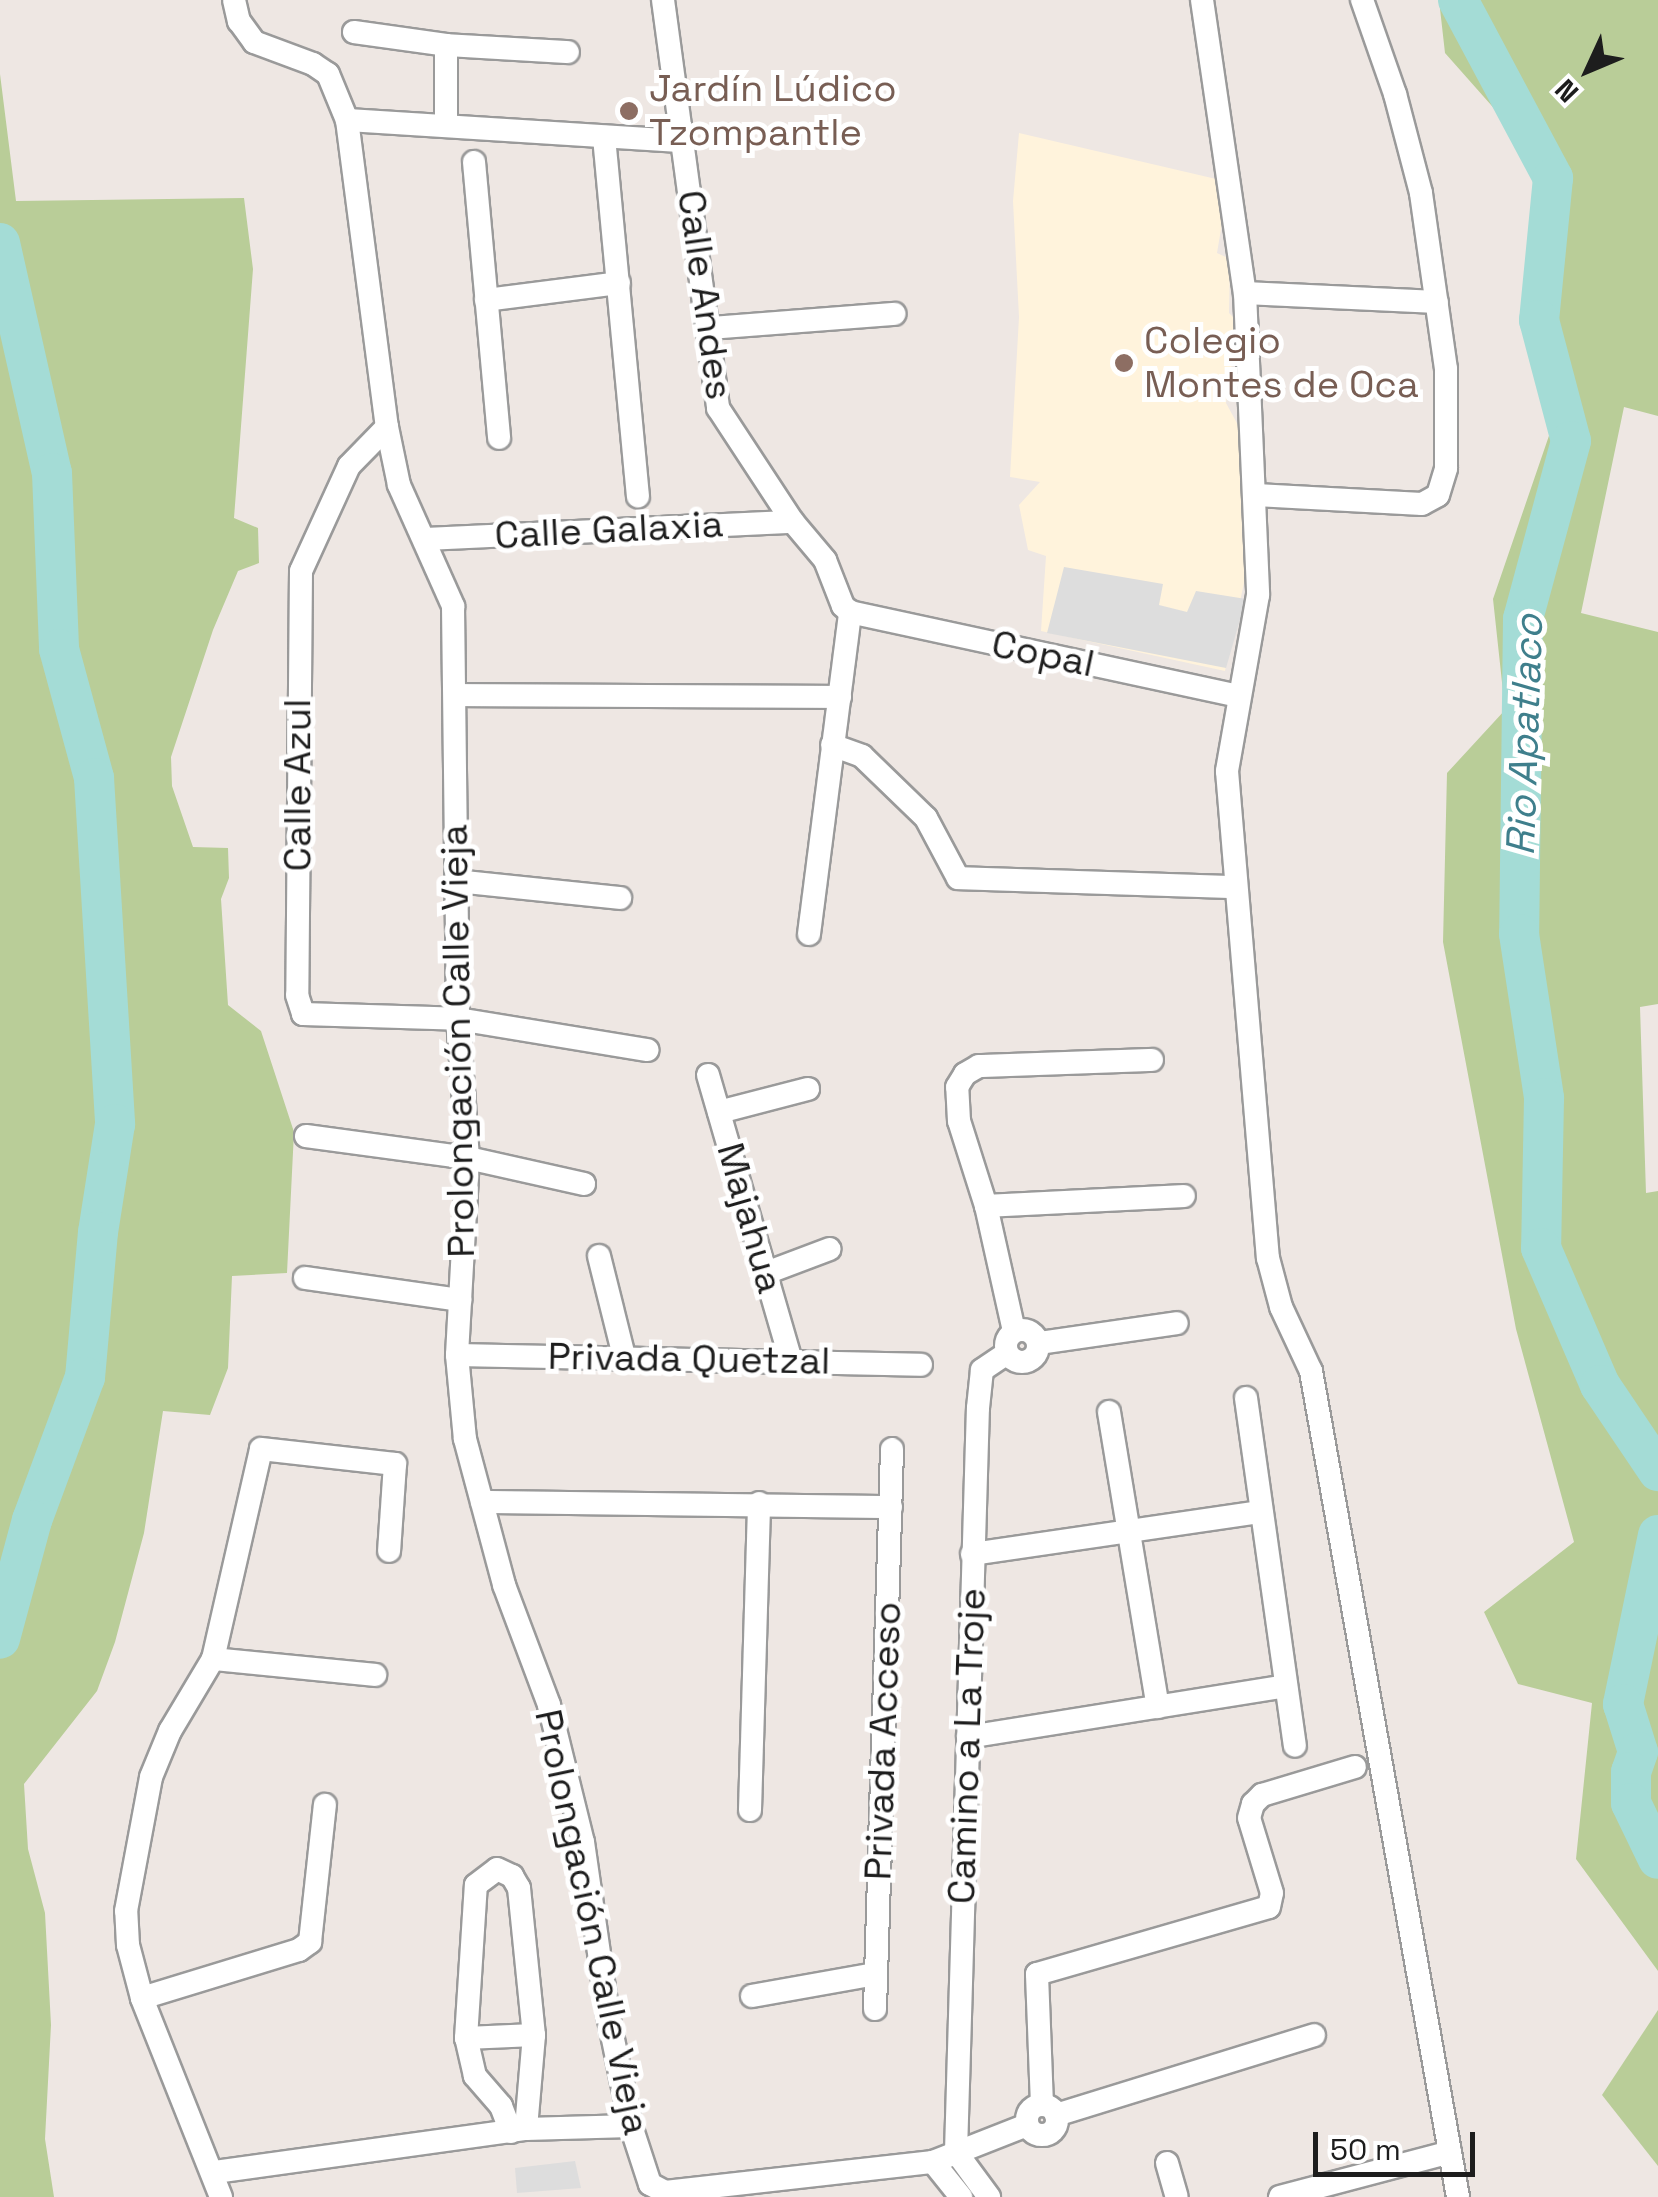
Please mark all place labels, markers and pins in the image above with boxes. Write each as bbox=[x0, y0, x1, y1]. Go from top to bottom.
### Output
place label: Jardín Lúdico Tzompantle bbox=[649, 66, 897, 156]
marker: Jardín Lúdico Tzompantle bbox=[618, 100, 640, 122]
place label: Colegio Montes de Oca bbox=[1144, 318, 1419, 408]
marker: Colegio Montes de Oca bbox=[1113, 352, 1135, 374]

